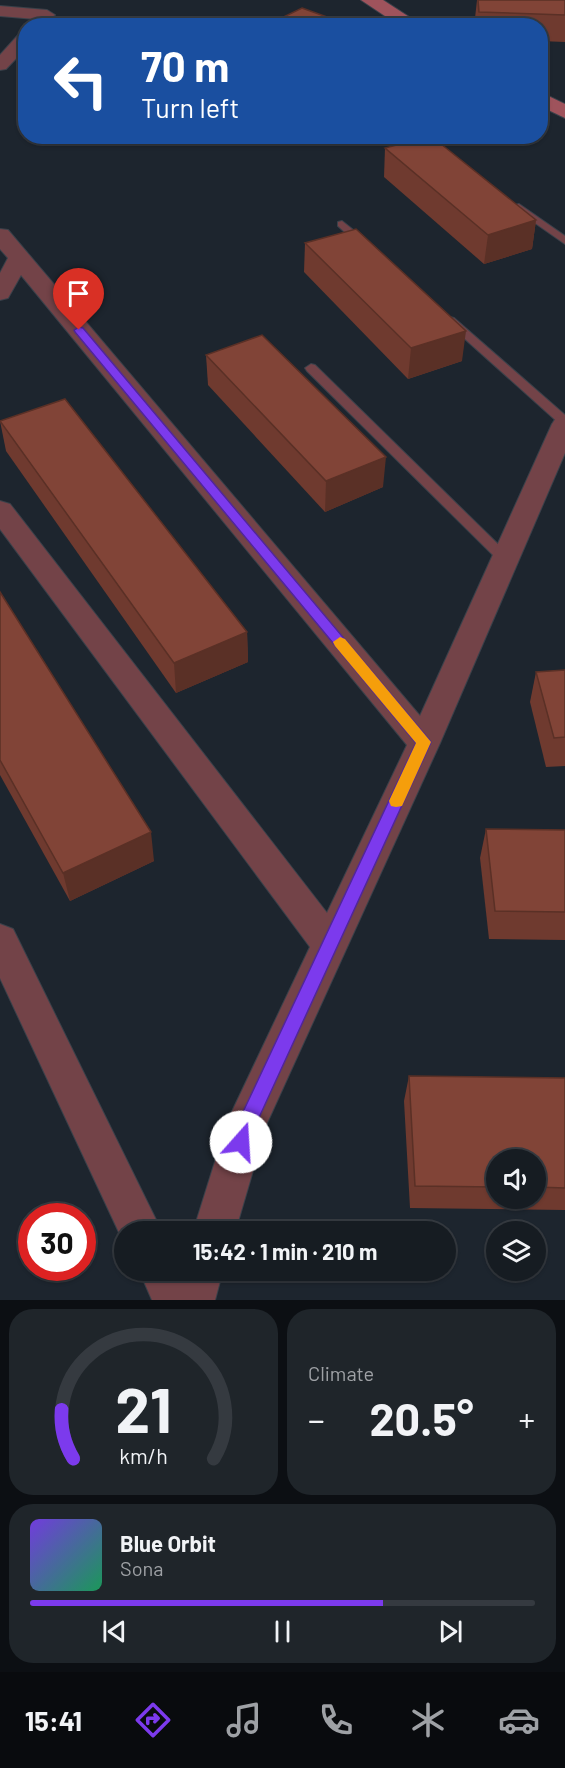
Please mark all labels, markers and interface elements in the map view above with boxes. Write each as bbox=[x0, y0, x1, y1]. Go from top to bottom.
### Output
text: 70 m bbox=[141, 40, 229, 90]
icon: left bbox=[42, 42, 120, 120]
text: Turn left bbox=[141, 91, 239, 123]
pin bbox=[53, 268, 104, 330]
icon: arrive bbox=[62, 277, 95, 310]
position arrow bbox=[209, 1110, 273, 1174]
map controls bbox=[486, 1149, 546, 1281]
button: sound bbox=[486, 1149, 546, 1209]
speed limit sign: 30 bbox=[18, 1203, 96, 1281]
button: layers bbox=[486, 1221, 546, 1281]
text: 15:42 · 1 min · 210 m bbox=[193, 1238, 377, 1264]
text: Climate bbox=[308, 1361, 374, 1385]
text: 21 bbox=[115, 1371, 172, 1445]
text: 20.5° bbox=[369, 1391, 474, 1445]
text: − bbox=[308, 1399, 325, 1439]
text: + bbox=[519, 1399, 535, 1439]
text: km/h bbox=[119, 1443, 168, 1468]
text: Blue Orbit bbox=[120, 1530, 216, 1556]
text: Sona bbox=[120, 1556, 164, 1580]
icon: previous bbox=[98, 1615, 131, 1648]
icon: pause bbox=[266, 1615, 299, 1648]
icon: next bbox=[434, 1615, 467, 1648]
icon: directions bbox=[132, 1699, 174, 1741]
icon: music bbox=[223, 1699, 265, 1741]
icon: phone bbox=[315, 1699, 357, 1741]
icon: climate bbox=[407, 1699, 449, 1741]
icon: car bbox=[498, 1699, 540, 1741]
text: 15:41 bbox=[25, 1704, 82, 1736]

